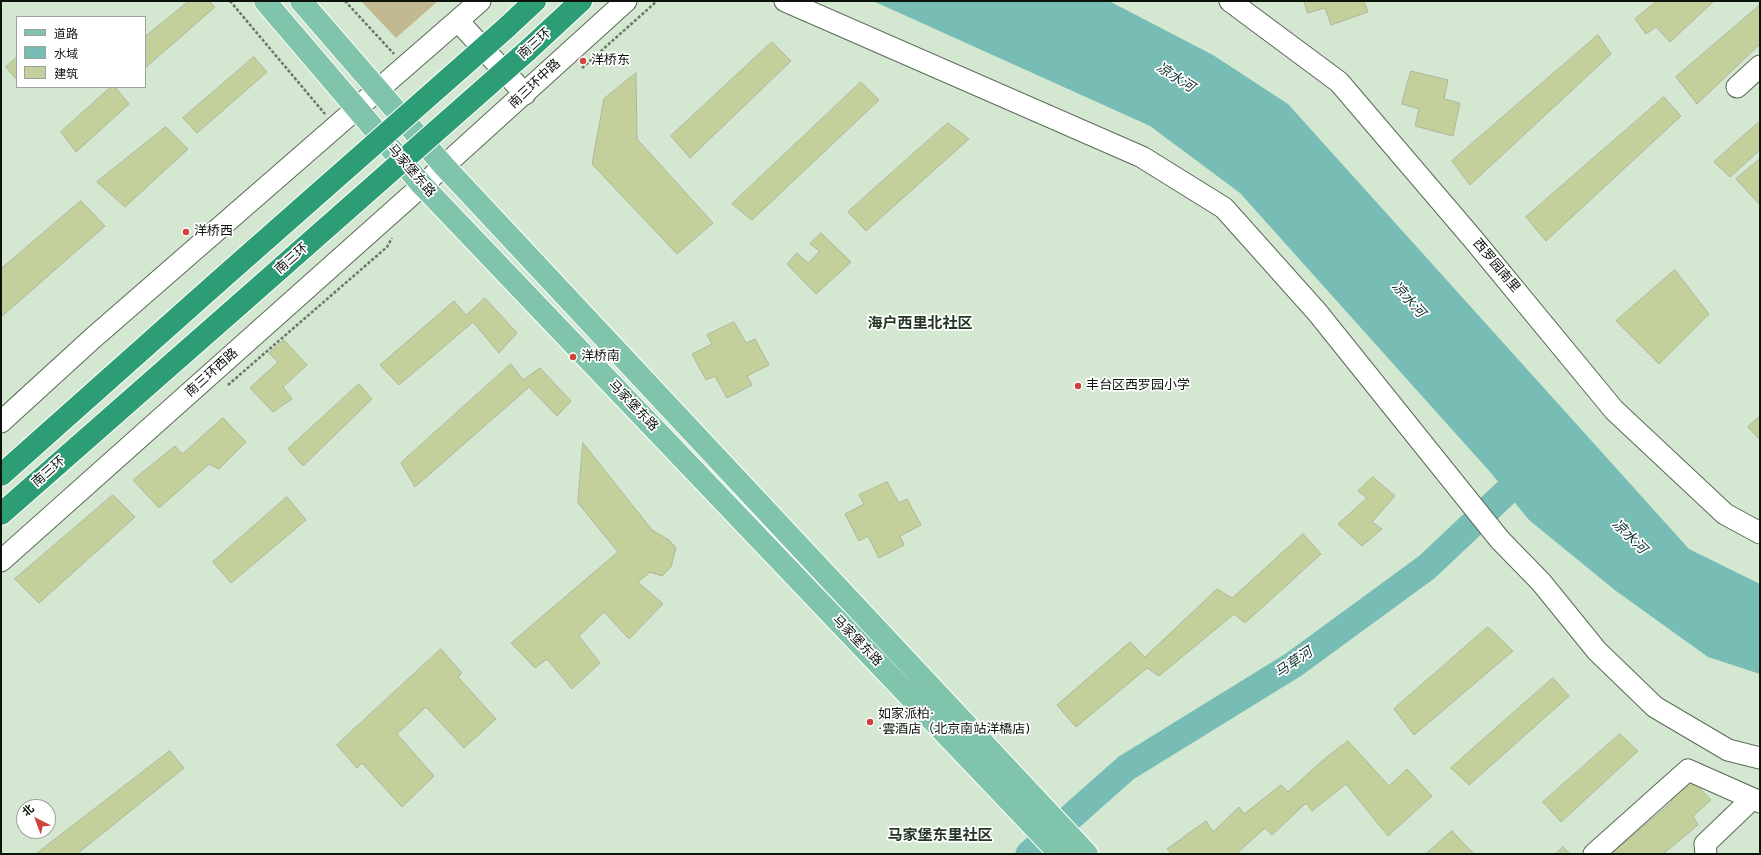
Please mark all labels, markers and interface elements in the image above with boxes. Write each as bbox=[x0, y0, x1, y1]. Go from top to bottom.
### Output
legend bbox=[16, 16, 146, 88]
street label: 南三环 bbox=[515, 25, 555, 63]
text: 道路 bbox=[54, 27, 78, 41]
text: 水域 bbox=[54, 47, 78, 61]
place label: 洋桥东 bbox=[591, 53, 630, 69]
street label: 南三环中路 bbox=[506, 56, 564, 112]
marker: 洋桥东 bbox=[578, 56, 588, 66]
water label: 凉水河 bbox=[1153, 60, 1197, 96]
text: 建筑 bbox=[54, 67, 78, 81]
street label: 马家堡东路 bbox=[384, 141, 438, 201]
place label: 洋桥西 bbox=[194, 224, 233, 240]
marker: 洋桥西 bbox=[181, 227, 191, 237]
street label: 西罗园南里 bbox=[1469, 236, 1523, 296]
street label: 南三环 bbox=[272, 240, 312, 278]
water label: 凉水河 bbox=[1388, 279, 1428, 321]
district label: 海户西里北社区 bbox=[868, 315, 972, 333]
street label: 南三环西路 bbox=[183, 345, 241, 401]
place label: 洋桥南 bbox=[581, 349, 620, 365]
marker: 洋桥南 bbox=[568, 352, 578, 362]
street label: 马家堡东路 bbox=[605, 377, 661, 435]
place label: 丰台区西罗园小学 bbox=[1086, 378, 1190, 394]
marker: 丰台区西罗园小学 bbox=[1073, 381, 1083, 391]
street label: 南三环 bbox=[29, 453, 69, 491]
water label: 凉水河 bbox=[1608, 516, 1650, 558]
street label: 马家堡东路 bbox=[829, 612, 885, 670]
water label: 马草河 bbox=[1272, 644, 1316, 682]
place label: 如家派柏· ·雲酒店（北京南站洋橋店) bbox=[878, 707, 1030, 738]
marker: 如家派柏· ·雲酒店（北京南站洋橋店) bbox=[865, 717, 875, 727]
north arrow bbox=[16, 799, 56, 839]
text: 北 bbox=[20, 802, 37, 819]
district label: 马家堡东里社区 bbox=[888, 827, 992, 845]

